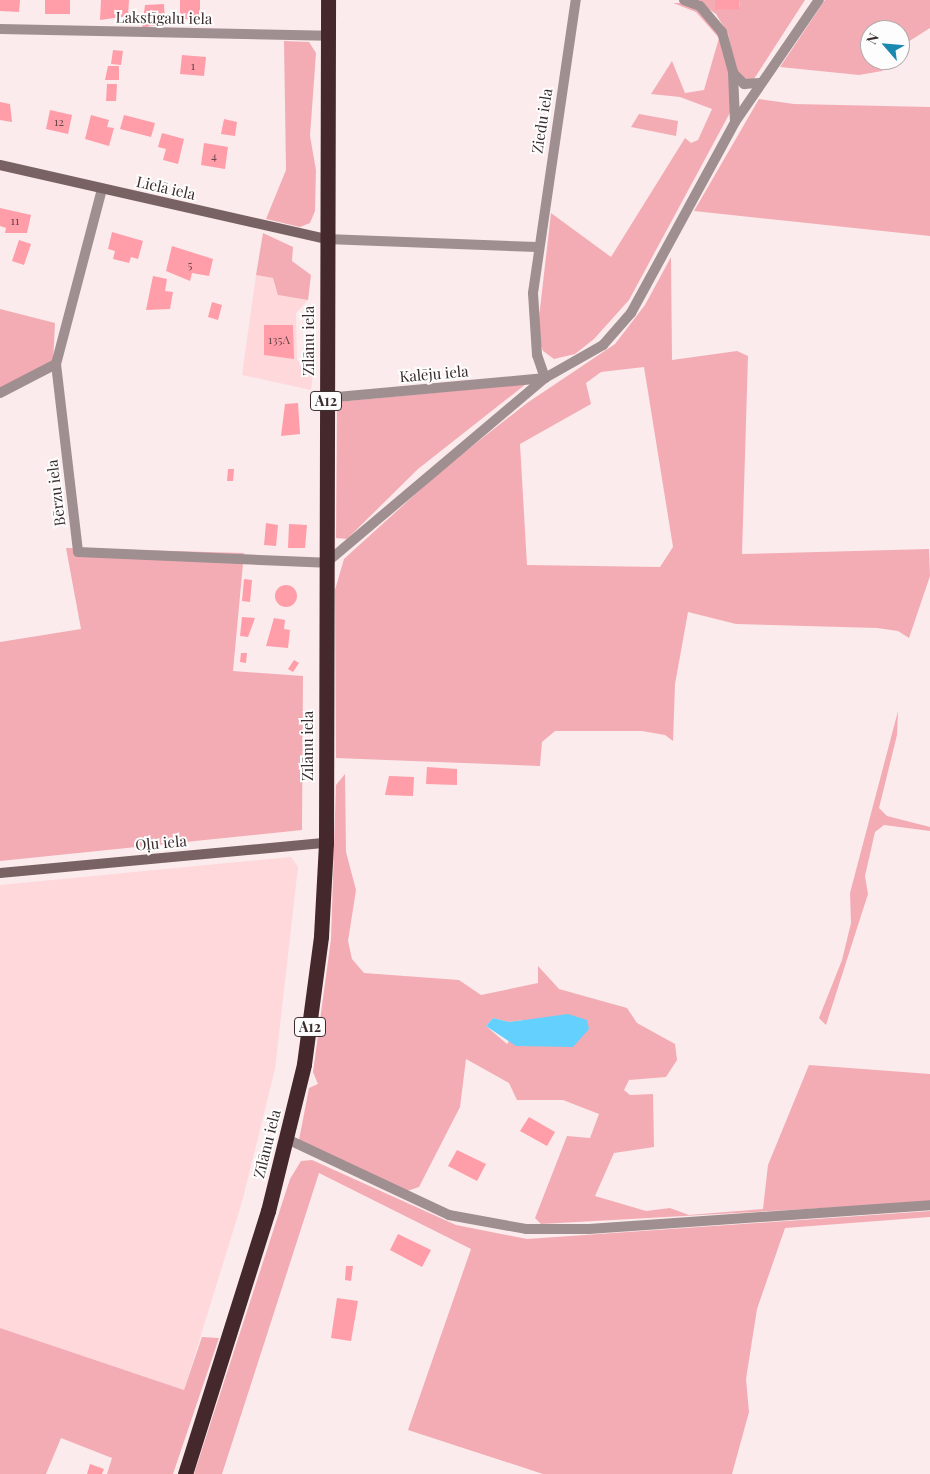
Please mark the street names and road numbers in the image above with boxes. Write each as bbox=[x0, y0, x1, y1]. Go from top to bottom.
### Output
street label: Lakstīgalu iela bbox=[116, 8, 212, 28]
street label: Ziedu iela bbox=[528, 87, 556, 155]
street label: Lielā iela bbox=[135, 172, 197, 204]
street label: Zīlānu iela bbox=[300, 306, 318, 376]
street label: Kalēju iela bbox=[399, 362, 469, 386]
road number: A12 bbox=[310, 390, 342, 412]
street label: Bērzu iela bbox=[43, 459, 69, 527]
street label: Zīlānu iela bbox=[299, 711, 317, 781]
street label: Oļu iela bbox=[135, 832, 187, 854]
road number: A12 bbox=[294, 1016, 326, 1038]
street label: Zīlānu iela bbox=[250, 1108, 284, 1180]

